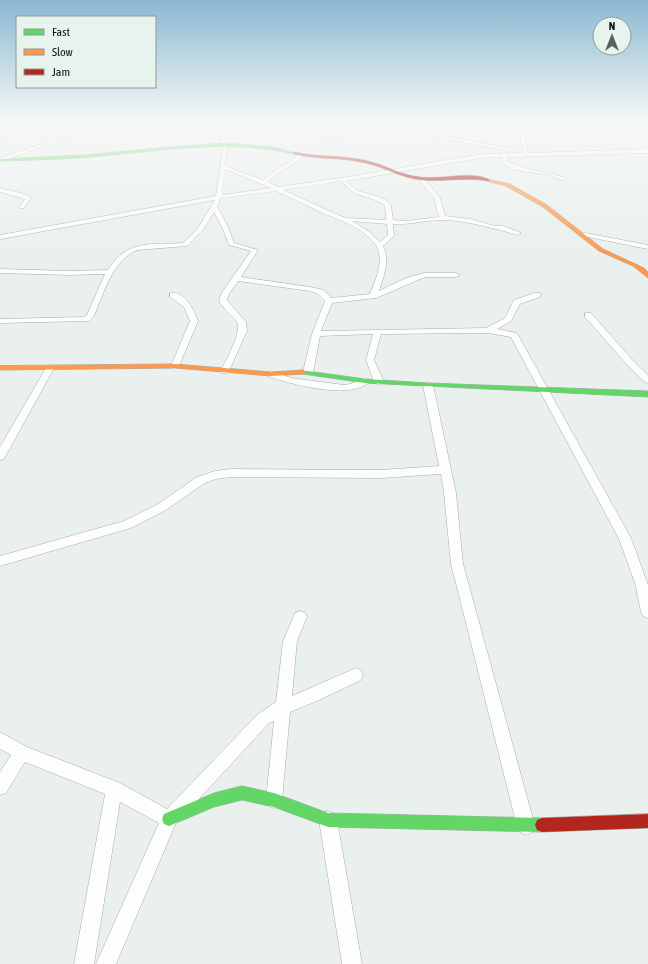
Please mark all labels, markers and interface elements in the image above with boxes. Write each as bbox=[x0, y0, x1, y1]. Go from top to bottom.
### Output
legend bbox=[16, 16, 156, 88]
north arrow bbox=[592, 16, 632, 56]
text: N bbox=[609, 20, 615, 32]
text: Fast bbox=[52, 25, 70, 39]
text: Slow bbox=[52, 45, 73, 59]
text: Jam bbox=[52, 65, 70, 79]

